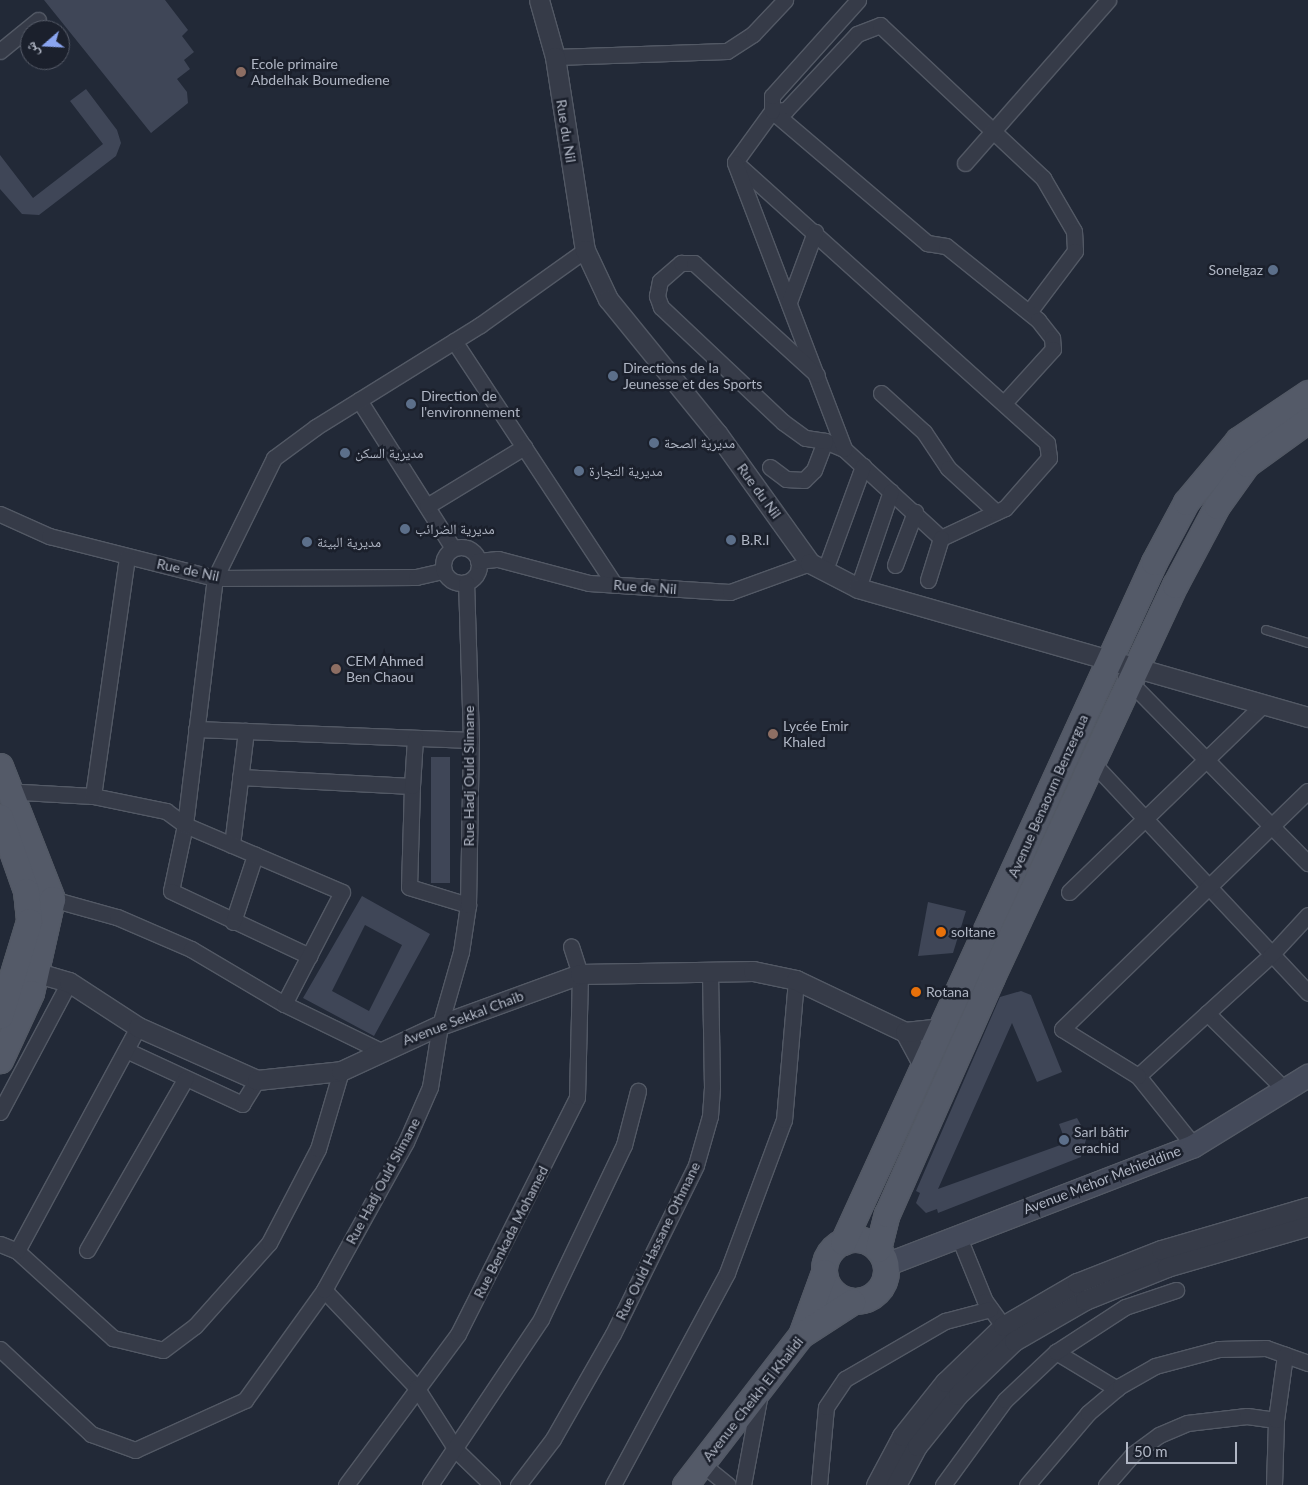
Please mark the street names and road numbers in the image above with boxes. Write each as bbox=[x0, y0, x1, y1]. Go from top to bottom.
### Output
street label: Rue du Nil bbox=[553, 98, 579, 164]
street label: Rue du Nil bbox=[733, 460, 785, 522]
street label: Rue de Nil bbox=[155, 555, 221, 585]
street label: Rue de Nil bbox=[613, 576, 677, 598]
street label: Rue Hadj Ould Slimane bbox=[461, 706, 477, 846]
street label: Avenue Benaoum Benzergua bbox=[1004, 712, 1092, 880]
street label: Avenue Sekkal Chaib bbox=[400, 987, 526, 1049]
street label: Rue Hadj Ould Slimane bbox=[343, 1115, 423, 1247]
street label: Avenue Mehor Mehieddine bbox=[1021, 1142, 1183, 1218]
street label: Rue Ould Hassane Othmane bbox=[612, 1159, 704, 1323]
street label: Rue Benkada Mohamed bbox=[470, 1163, 552, 1301]
street label: Avenue Cheikh El Khalidi bbox=[699, 1333, 807, 1465]

